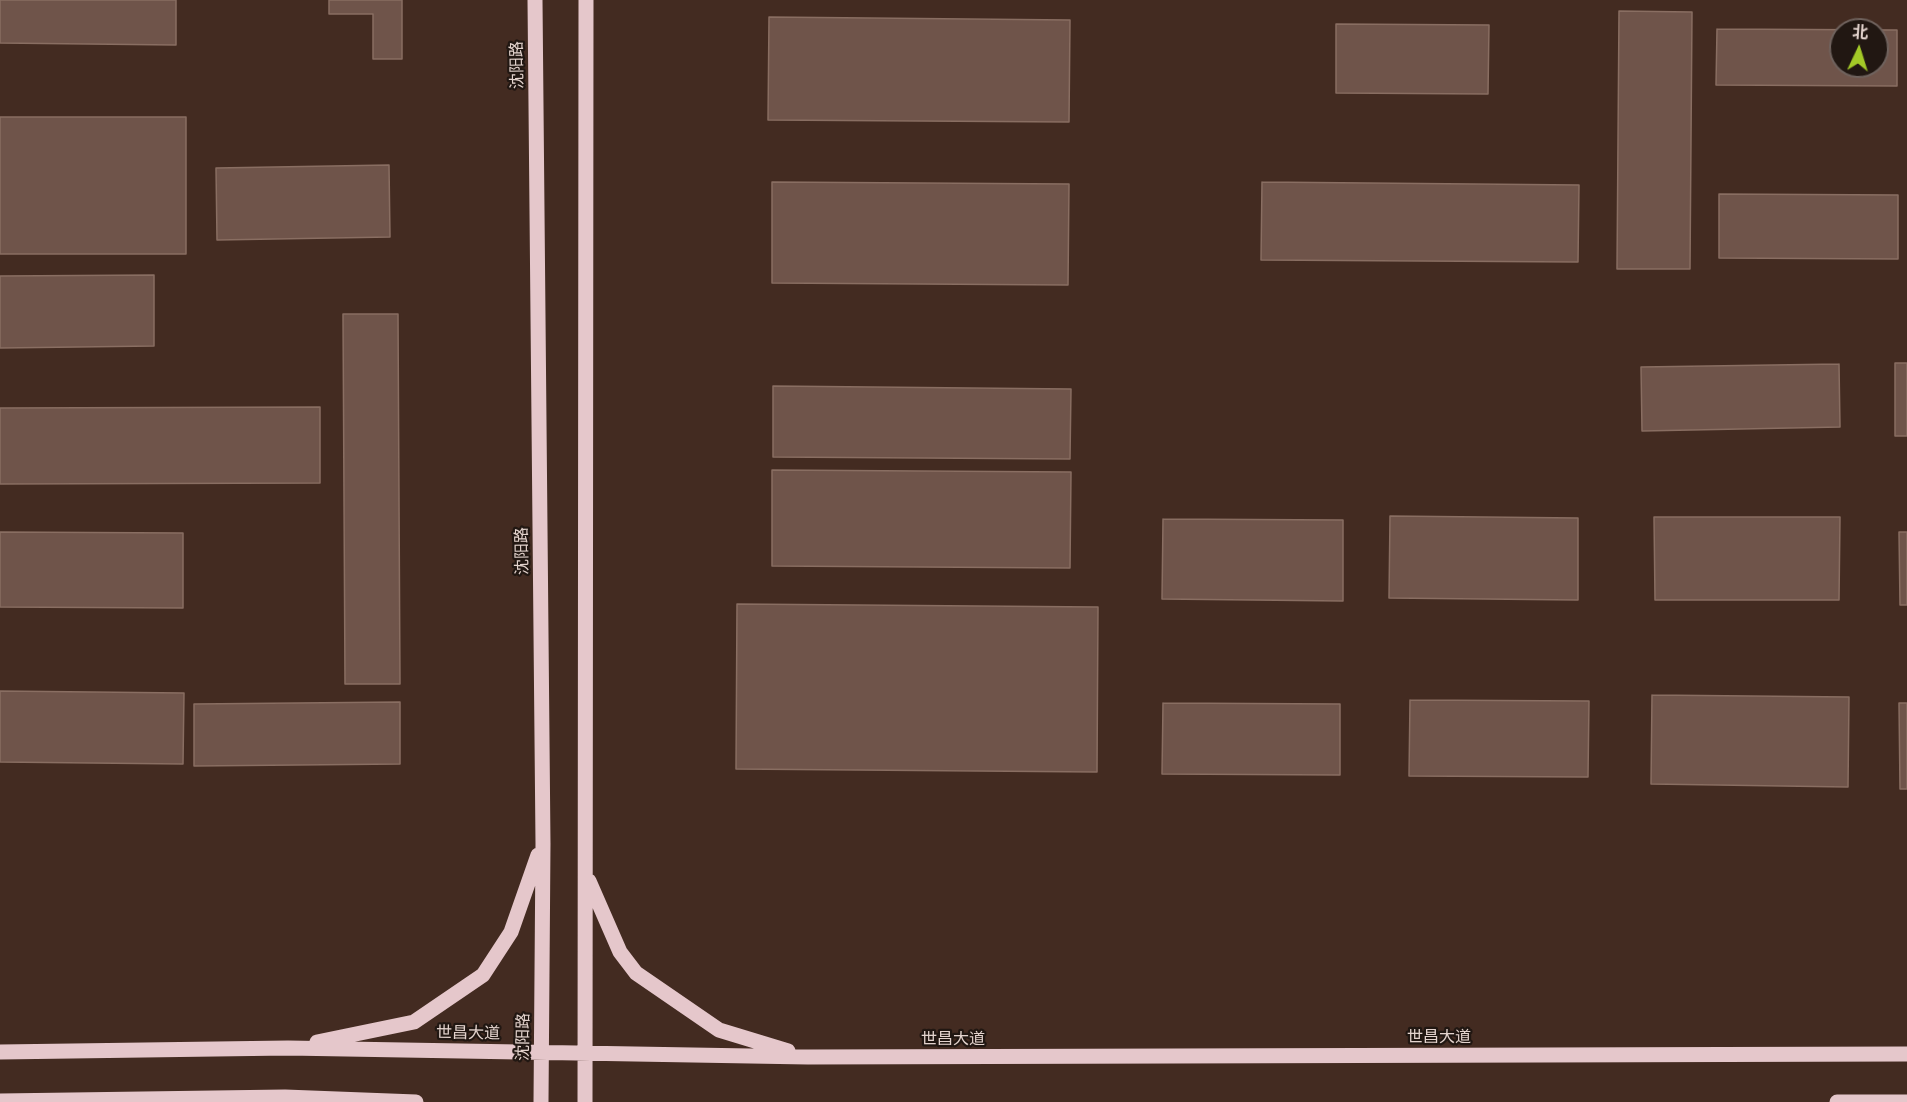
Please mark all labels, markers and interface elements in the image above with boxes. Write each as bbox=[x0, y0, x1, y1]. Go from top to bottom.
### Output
north arrow bbox=[1829, 18, 1889, 78]
text: 北 bbox=[1851, 23, 1869, 42]
street label: 沈阳路 bbox=[507, 41, 527, 89]
street label: 沈阳路 bbox=[512, 527, 532, 575]
street label: 沈阳路 bbox=[513, 1013, 533, 1061]
street label: 世昌大道 bbox=[436, 1023, 500, 1043]
street label: 世昌大道 bbox=[1407, 1027, 1471, 1047]
street label: 世昌大道 bbox=[921, 1029, 985, 1049]

